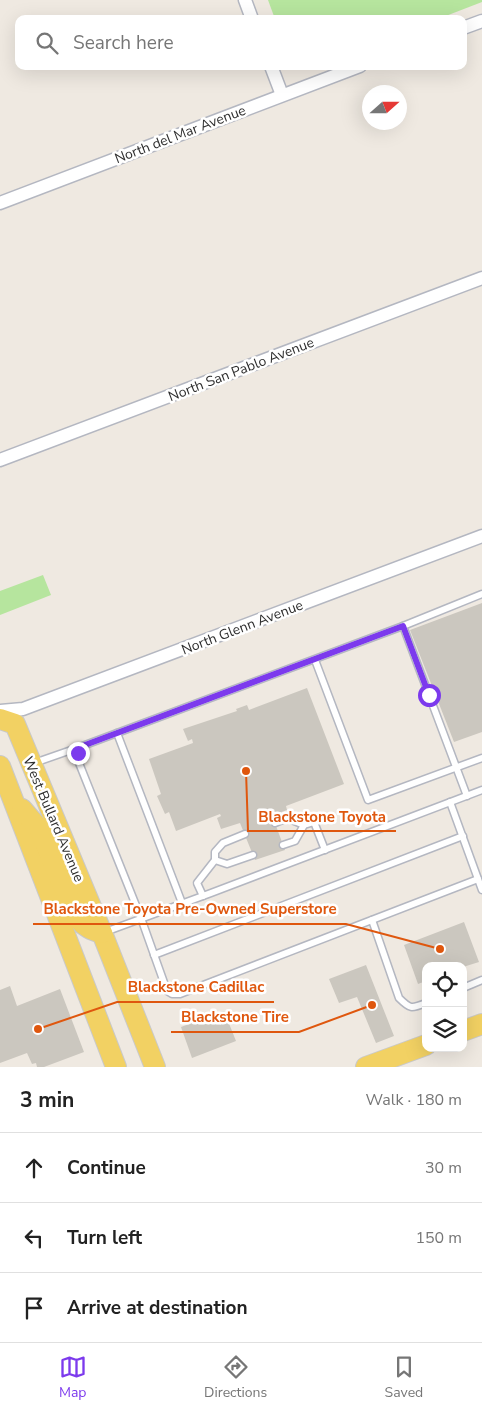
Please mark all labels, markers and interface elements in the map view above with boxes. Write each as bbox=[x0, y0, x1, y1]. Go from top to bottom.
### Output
search box bbox=[15, 15, 467, 70]
icon: search bbox=[33, 29, 61, 57]
text: Search here bbox=[73, 30, 174, 56]
north arrow bbox=[362, 85, 407, 130]
street label: North del Mar Avenue bbox=[112, 101, 248, 168]
street label: North San Pablo Avenue bbox=[166, 333, 317, 406]
street label: North Glenn Avenue bbox=[179, 596, 306, 659]
route start bbox=[418, 684, 441, 707]
route end bbox=[67, 742, 90, 765]
street label: West Bullard Avenue bbox=[19, 754, 89, 885]
callout: Blackstone Toyota bbox=[248, 801, 396, 831]
text: Blackstone Toyota bbox=[258, 807, 386, 827]
callout: Blackstone Toyota Pre-Owned Superstore bbox=[33, 894, 346, 924]
text: Blackstone Toyota Pre-Owned Superstore bbox=[43, 899, 337, 919]
map controls bbox=[422, 962, 467, 1052]
button: locate bbox=[422, 962, 467, 1007]
callout: Blackstone Cadillac bbox=[117, 972, 274, 1002]
text: Blackstone Cadillac bbox=[128, 977, 264, 997]
callout: Blackstone Tire bbox=[171, 1002, 299, 1032]
text: Blackstone Tire bbox=[181, 1007, 289, 1027]
button: layers bbox=[422, 1007, 467, 1052]
text: 3 min bbox=[20, 1086, 74, 1114]
text: Walk · 180 m bbox=[366, 1089, 462, 1111]
icon: ahead bbox=[20, 1154, 48, 1182]
text: Continue bbox=[67, 1155, 146, 1181]
text: 30 m bbox=[425, 1157, 462, 1179]
icon: left bbox=[20, 1224, 48, 1252]
text: Turn left bbox=[67, 1225, 142, 1251]
text: 150 m bbox=[415, 1227, 462, 1249]
icon: arrive bbox=[20, 1294, 48, 1322]
text: Arrive at destination bbox=[67, 1295, 248, 1321]
tab: Map bbox=[59, 1353, 87, 1402]
tab: Directions bbox=[204, 1353, 267, 1402]
tab: Saved bbox=[385, 1353, 423, 1402]

